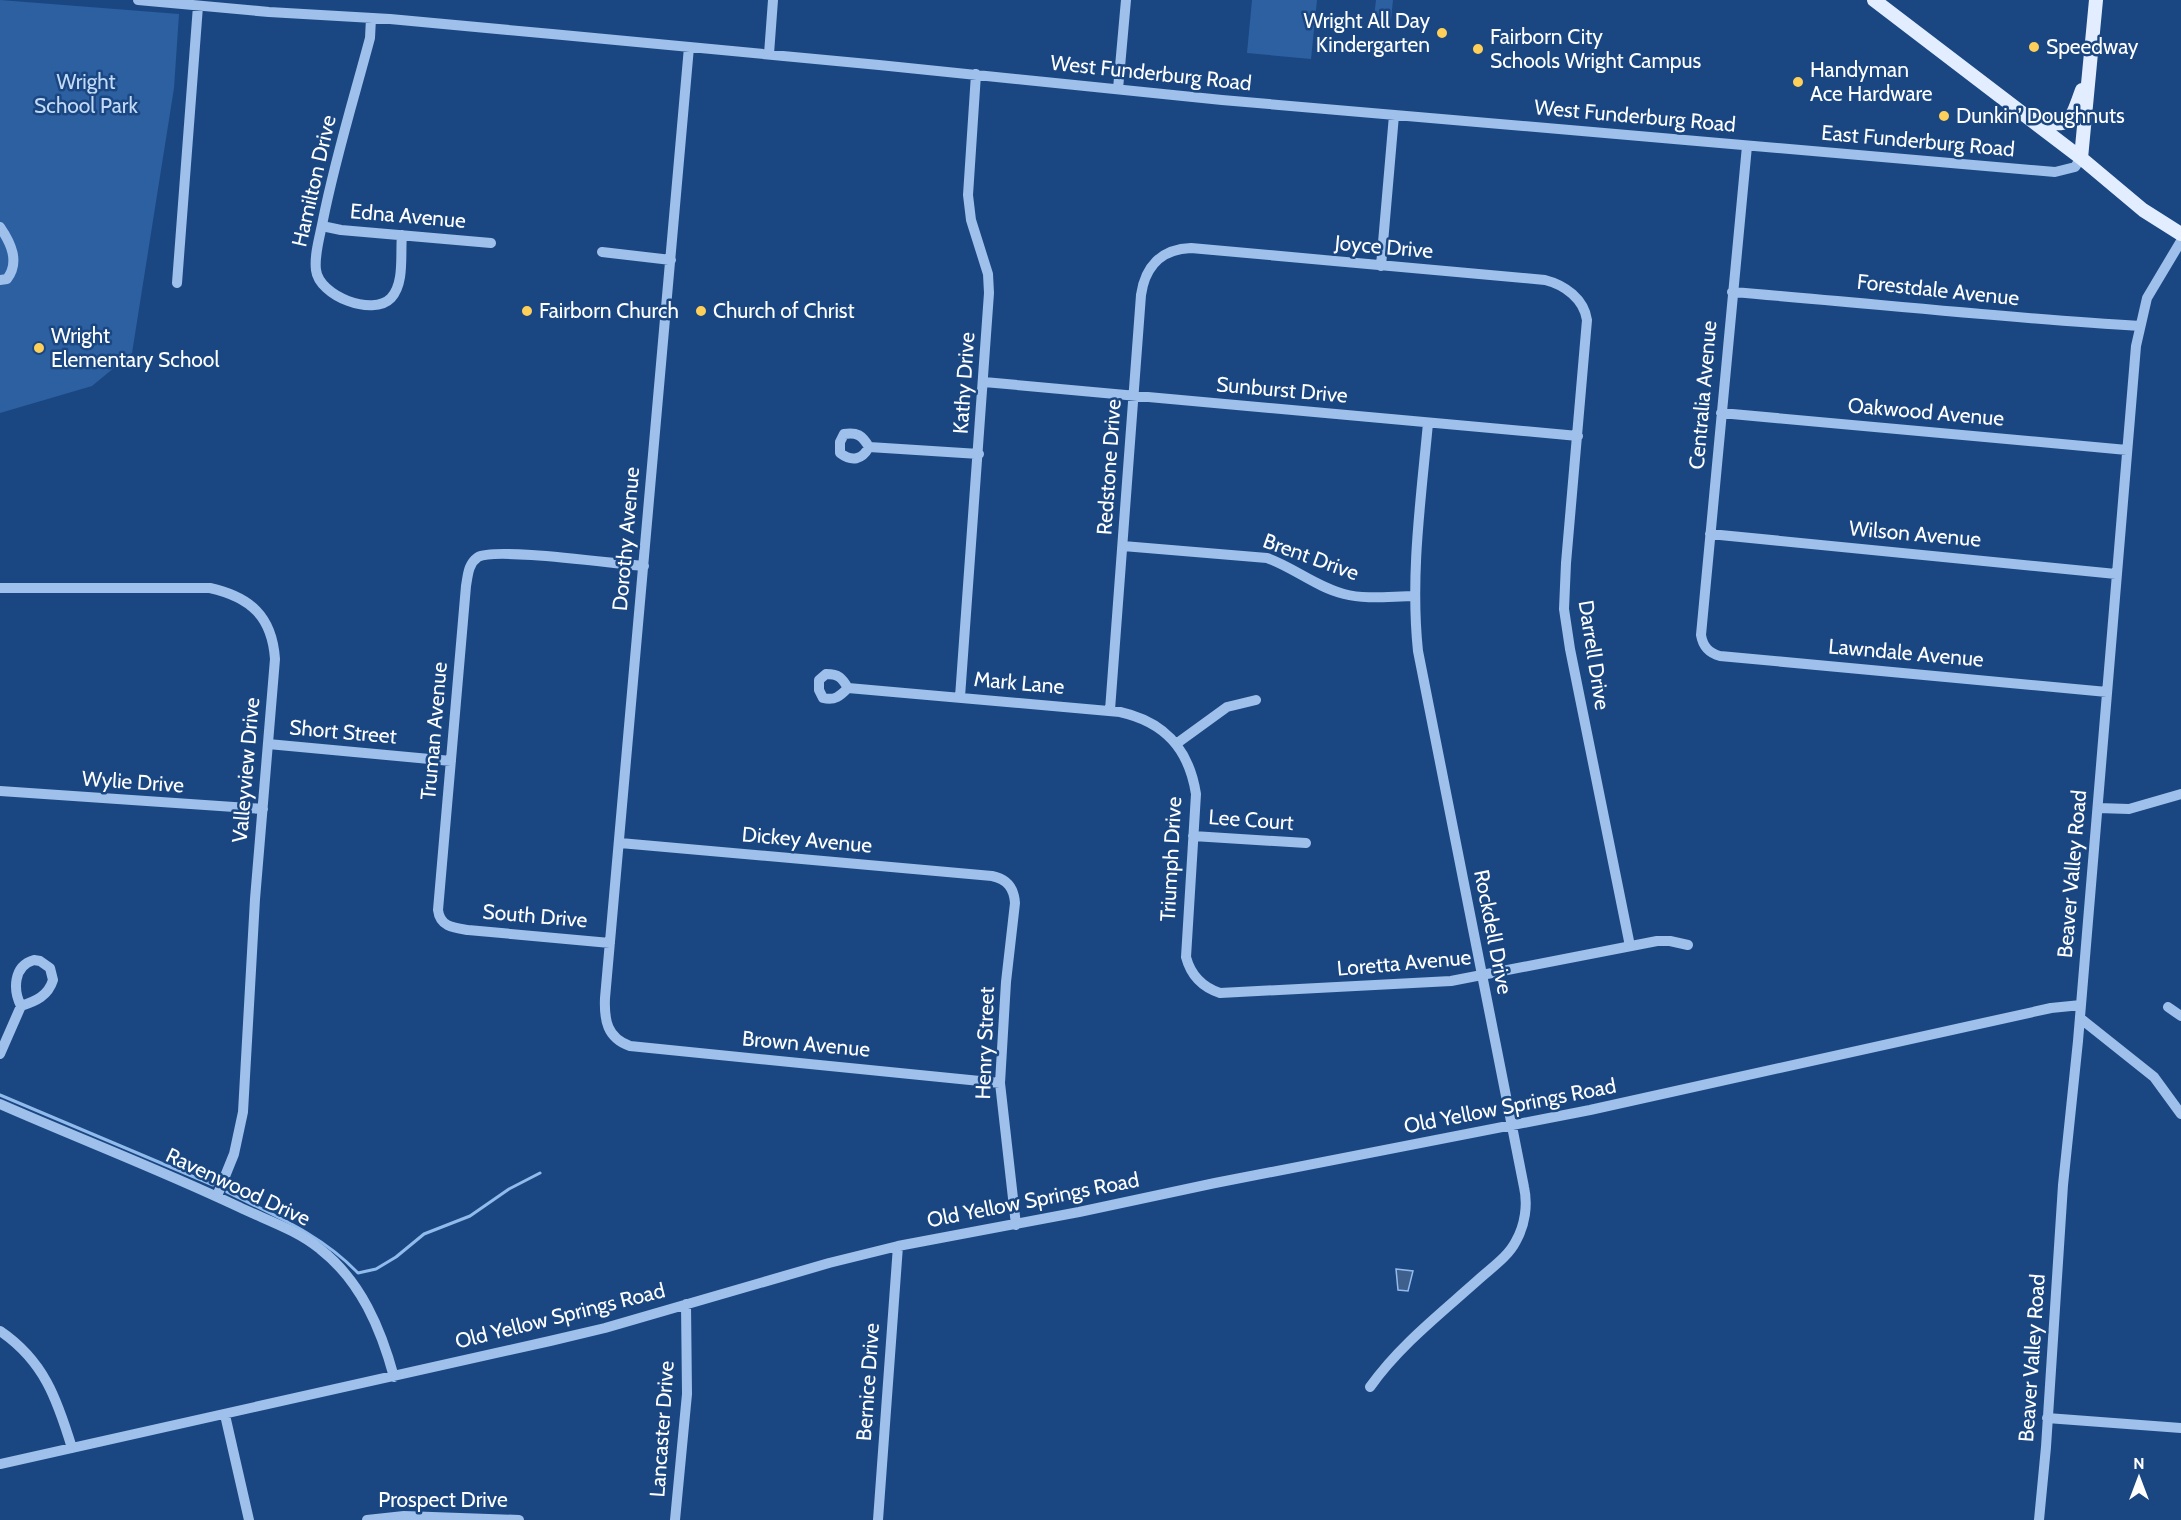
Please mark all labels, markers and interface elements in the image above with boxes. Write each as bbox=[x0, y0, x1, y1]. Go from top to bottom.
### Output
place label: Wright All Day Kindergarten bbox=[1303, 8, 1430, 57]
place label: Fairborn City Schools Wright Campus bbox=[1490, 24, 1702, 73]
marker: Wright All Day Kindergarten bbox=[1435, 26, 1449, 40]
place label: Speedway bbox=[2046, 34, 2139, 59]
marker: Speedway bbox=[2027, 40, 2041, 54]
marker: Fairborn City Schools Wright Campus bbox=[1471, 42, 1485, 56]
street label: West Funderburg Road bbox=[1049, 50, 1253, 95]
place label: Handyman Ace Hardware bbox=[1810, 57, 1933, 106]
park label: Wright School Park bbox=[34, 69, 138, 118]
marker: Handyman Ace Hardware bbox=[1791, 75, 1805, 89]
street label: West Funderburg Road bbox=[1533, 94, 1737, 137]
place label: Dunkin’ Doughnuts bbox=[1956, 103, 2125, 128]
marker: Dunkin’ Doughnuts bbox=[1937, 109, 1951, 123]
street label: Hamilton Drive bbox=[286, 112, 341, 249]
street label: East Funderburg Road bbox=[1820, 120, 2016, 161]
street label: Edna Avenue bbox=[349, 198, 467, 233]
street label: Joyce Drive bbox=[1333, 230, 1435, 263]
street label: Forestdale Avenue bbox=[1856, 269, 2021, 310]
place label: Fairborn Church bbox=[539, 298, 679, 323]
place label: Church of Christ bbox=[713, 298, 855, 323]
marker: Fairborn Church bbox=[520, 304, 534, 318]
marker: Church of Christ bbox=[694, 304, 708, 318]
street label: Centralia Avenue bbox=[1684, 319, 1721, 470]
place label: Wright Elementary School bbox=[51, 323, 219, 372]
street label: Kathy Drive bbox=[947, 331, 980, 435]
marker: Wright Elementary School bbox=[32, 341, 46, 355]
street label: Sunburst Drive bbox=[1215, 371, 1349, 408]
street label: Oakwood Avenue bbox=[1847, 392, 2005, 431]
street label: Redstone Drive bbox=[1091, 398, 1126, 536]
street label: Dorothy Avenue bbox=[607, 466, 644, 612]
street label: Wilson Avenue bbox=[1848, 515, 1982, 552]
street label: Brent Drive bbox=[1260, 528, 1363, 585]
street label: Darrell Drive bbox=[1573, 598, 1616, 712]
street label: Lawndale Avenue bbox=[1827, 633, 1985, 672]
street label: Truman Avenue bbox=[415, 661, 452, 801]
street label: Mark Lane bbox=[973, 666, 1066, 699]
street label: Valleyview Drive bbox=[227, 696, 264, 844]
street label: Short Street bbox=[288, 714, 398, 749]
street label: Wylie Drive bbox=[81, 765, 185, 798]
street label: Beaver Valley Road bbox=[2052, 789, 2091, 959]
street label: Triumph Drive bbox=[1155, 796, 1186, 922]
street label: Lee Court bbox=[1208, 804, 1295, 835]
street label: Dickey Avenue bbox=[741, 821, 873, 858]
street label: Rockdell Drive bbox=[1469, 867, 1518, 997]
street label: South Drive bbox=[482, 898, 589, 933]
street label: Loretta Avenue bbox=[1336, 944, 1472, 981]
street label: Henry Street bbox=[970, 986, 999, 1100]
street label: Brown Avenue bbox=[741, 1025, 871, 1062]
street label: Old Yellow Springs Road bbox=[1402, 1073, 1618, 1138]
street label: Ravenwood Drive bbox=[162, 1142, 315, 1231]
street label: Old Yellow Springs Road bbox=[925, 1167, 1141, 1232]
street label: Beaver Valley Road bbox=[2013, 1273, 2050, 1443]
street label: Old Yellow Springs Road bbox=[452, 1277, 667, 1354]
street label: Bernice Drive bbox=[851, 1322, 884, 1442]
street label: Lancaster Drive bbox=[644, 1360, 679, 1498]
north arrow bbox=[2109, 1448, 2169, 1508]
text: N bbox=[2133, 1454, 2145, 1473]
street label: Prospect Drive bbox=[378, 1487, 508, 1512]

